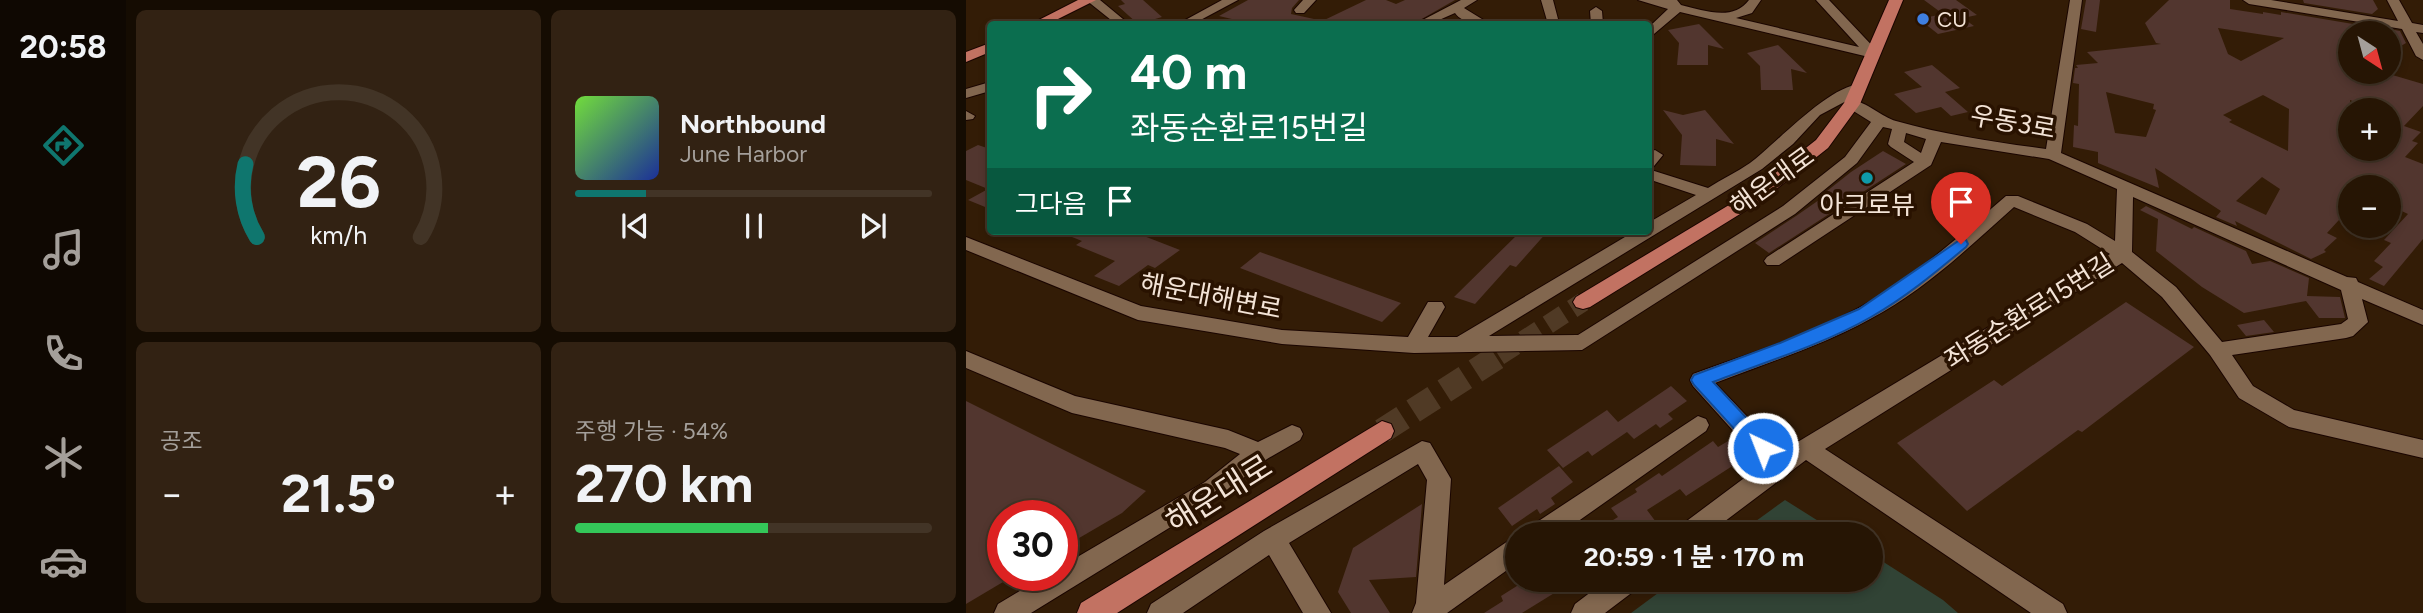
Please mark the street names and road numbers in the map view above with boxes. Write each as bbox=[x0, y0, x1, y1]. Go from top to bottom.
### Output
street label: 우동3로 bbox=[1968, 99, 2058, 145]
street label: 해운대로 bbox=[1724, 140, 1820, 222]
street label: 좌동순환로15번길 bbox=[1939, 246, 2119, 376]
street label: 해운대해변로 bbox=[1137, 267, 1285, 325]
street label: 해운대로 bbox=[1159, 447, 1279, 541]

